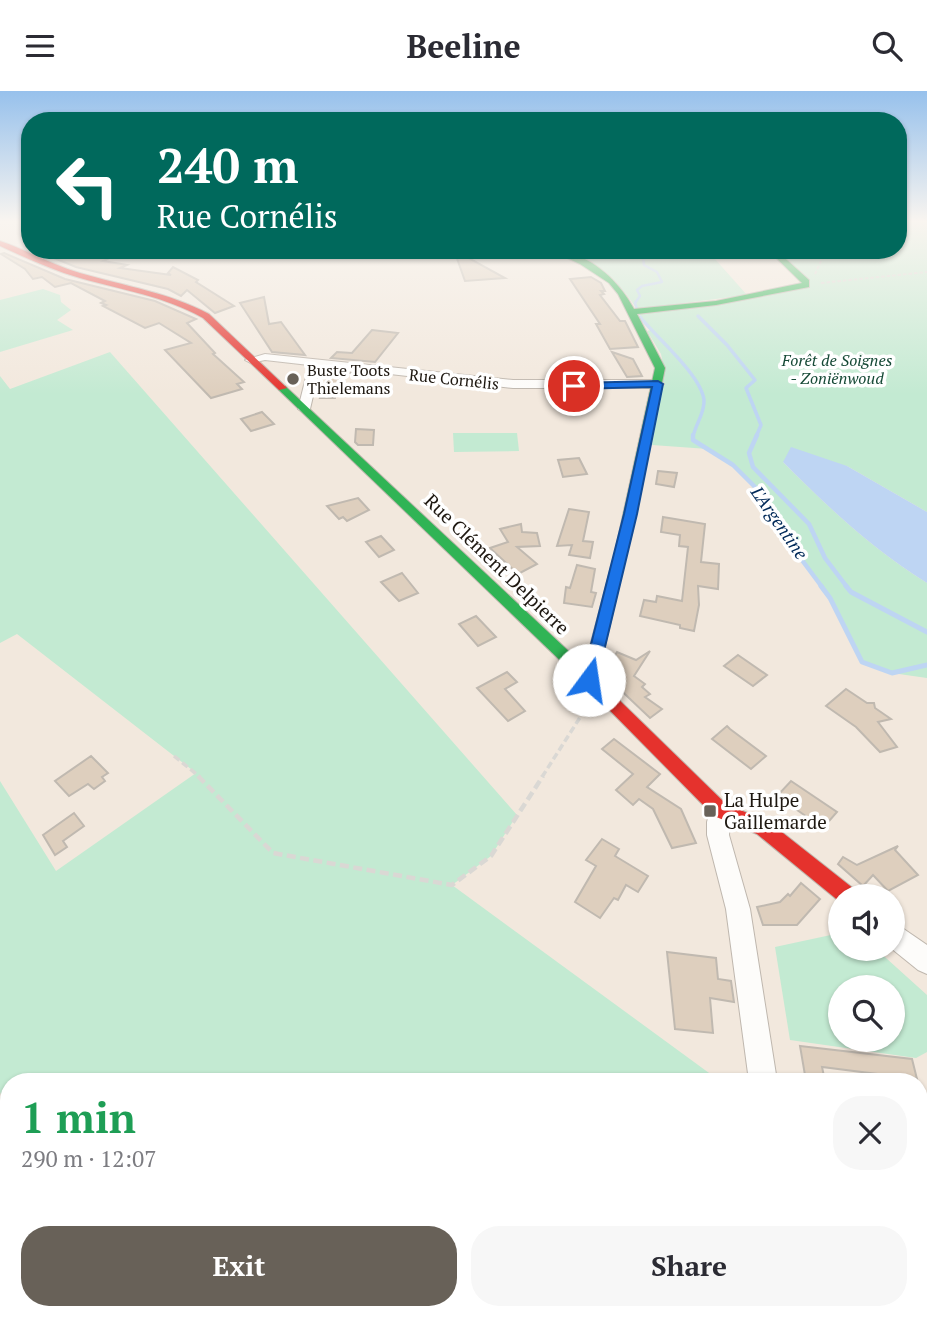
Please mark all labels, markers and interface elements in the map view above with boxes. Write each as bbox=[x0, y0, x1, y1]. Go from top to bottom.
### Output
text: Beeline bbox=[406, 25, 521, 67]
icon: menu bbox=[21, 27, 59, 65]
icon: search bbox=[868, 27, 906, 65]
text: 240 m bbox=[157, 132, 299, 197]
icon: left bbox=[42, 140, 133, 231]
text: Rue Cornélis bbox=[157, 195, 338, 237]
park label: Forêt de Soignes - Zoniënwoud bbox=[781, 349, 893, 389]
pin bbox=[544, 356, 604, 416]
place label: Buste Toots Thielemans bbox=[307, 359, 390, 399]
street label: Rue Cornélis bbox=[408, 363, 500, 395]
icon: arrive bbox=[555, 367, 593, 405]
marker: Buste Toots Thielemans bbox=[285, 371, 301, 387]
water label: L'Argentine bbox=[745, 480, 814, 564]
street label: Rue Clément Delpierre bbox=[419, 488, 575, 639]
position arrow bbox=[552, 643, 626, 717]
place label: La Hulpe Gaillemarde bbox=[724, 787, 827, 834]
marker: La Hulpe Gaillemarde bbox=[702, 803, 718, 819]
map controls bbox=[828, 884, 905, 1052]
button: sound bbox=[828, 884, 905, 961]
button: search bbox=[828, 975, 905, 1052]
text: 1 min bbox=[21, 1089, 136, 1145]
button: close bbox=[833, 1096, 907, 1170]
text: 290 m · 12:07 bbox=[21, 1143, 156, 1174]
button: Exit bbox=[21, 1226, 457, 1306]
button: Share bbox=[471, 1226, 907, 1306]

